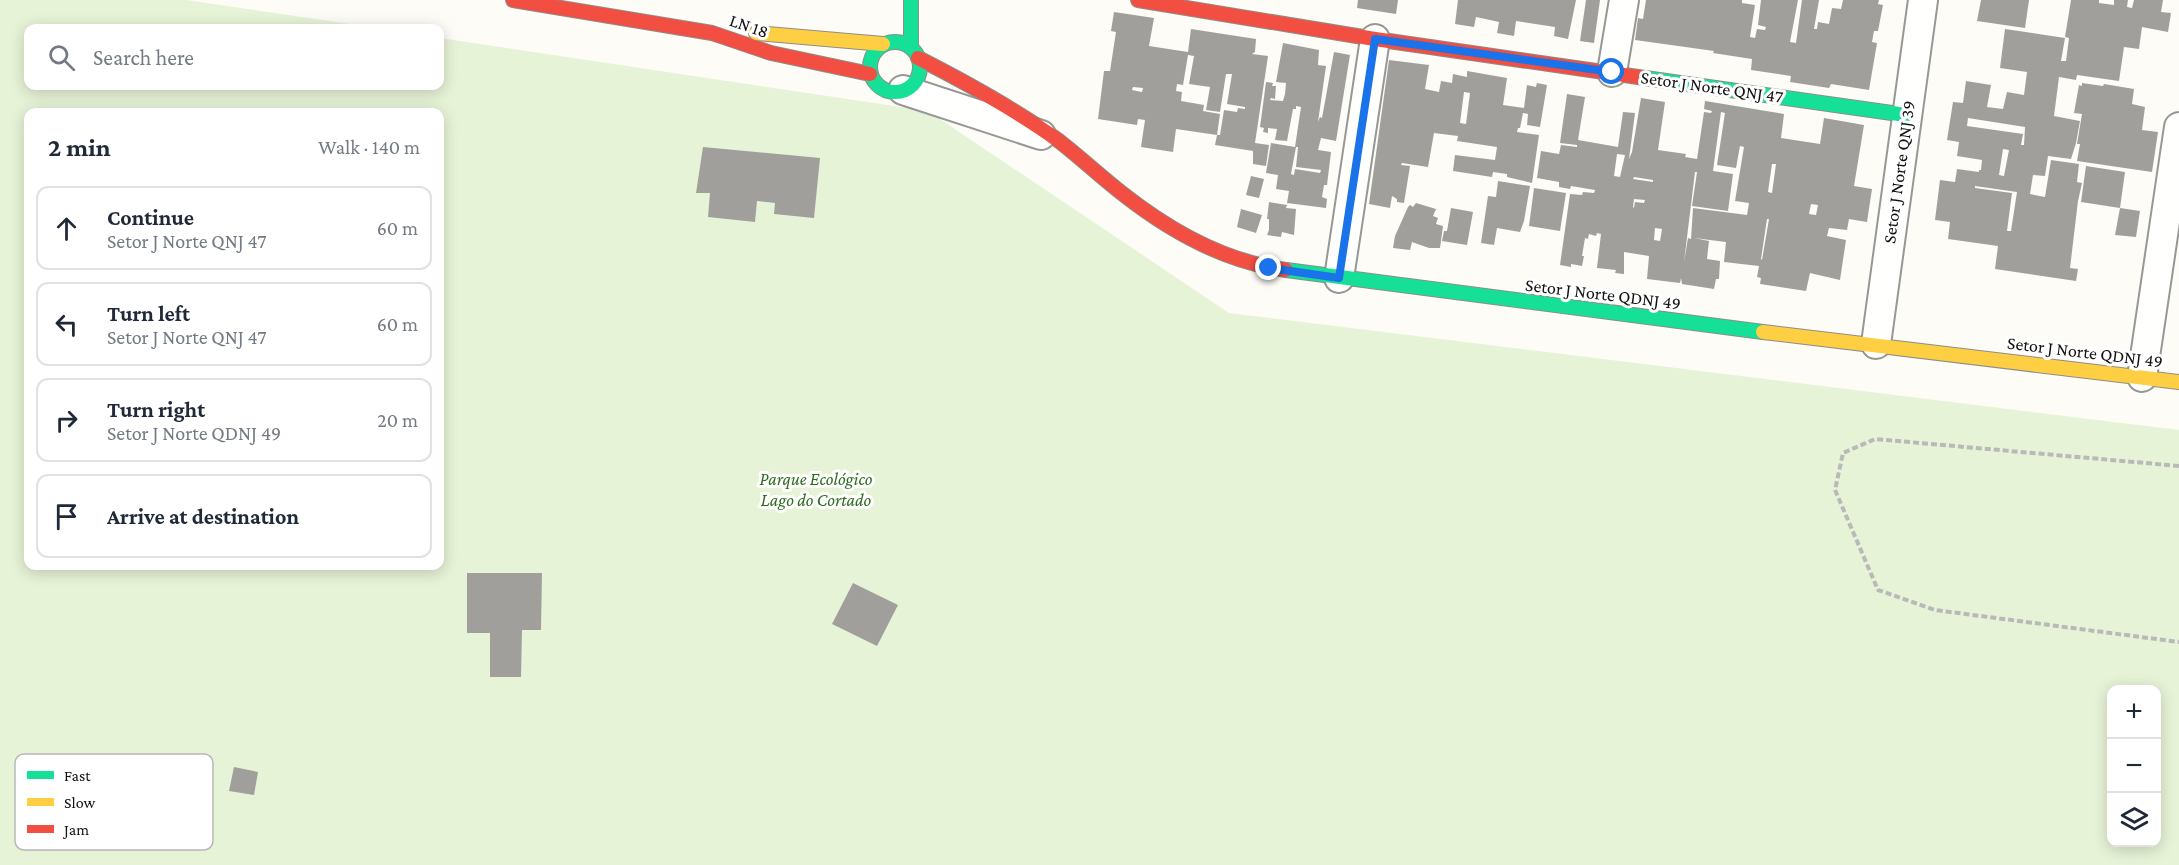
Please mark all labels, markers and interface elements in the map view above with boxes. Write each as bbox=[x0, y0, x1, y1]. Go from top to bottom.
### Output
street label: LN 18 bbox=[727, 10, 771, 42]
search box bbox=[24, 24, 444, 90]
icon: search bbox=[45, 41, 78, 74]
text: Search here bbox=[93, 45, 194, 70]
route start bbox=[1598, 58, 1624, 84]
street label: Setor J Norte QNJ 47 bbox=[1640, 67, 1784, 107]
street label: Setor J Norte QNJ 39 bbox=[1879, 99, 1919, 245]
text: 2 min bbox=[48, 133, 111, 162]
text: Walk · 140 m bbox=[318, 136, 420, 158]
text: Continue bbox=[107, 205, 194, 230]
icon: ahead bbox=[50, 212, 83, 245]
text: 60 m bbox=[377, 217, 418, 239]
text: Setor J Norte QNJ 47 bbox=[107, 230, 267, 252]
route end bbox=[1255, 254, 1281, 280]
street label: Setor J Norte QDNJ 49 bbox=[1524, 275, 1682, 313]
text: Turn left bbox=[107, 301, 190, 326]
icon: left bbox=[50, 308, 83, 341]
text: 60 m bbox=[377, 313, 418, 335]
text: Setor J Norte QNJ 47 bbox=[107, 326, 267, 348]
street label: Setor J Norte QDNJ 49 bbox=[2006, 333, 2164, 371]
text: Turn right bbox=[107, 397, 205, 422]
icon: right bbox=[50, 404, 83, 437]
text: 20 m bbox=[377, 409, 418, 431]
text: Setor J Norte QDNJ 49 bbox=[107, 422, 281, 444]
park label: Parque Ecológico Lago do Cortado bbox=[759, 469, 873, 510]
icon: arrive bbox=[50, 500, 83, 533]
text: Arrive at destination bbox=[107, 504, 299, 529]
map controls bbox=[2107, 685, 2161, 847]
button: + bbox=[2107, 685, 2161, 739]
button: − bbox=[2107, 739, 2161, 793]
legend bbox=[15, 754, 213, 850]
text: Fast bbox=[64, 767, 91, 784]
button: layers bbox=[2107, 793, 2161, 847]
text: Slow bbox=[64, 794, 96, 811]
text: Jam bbox=[62, 821, 89, 839]

